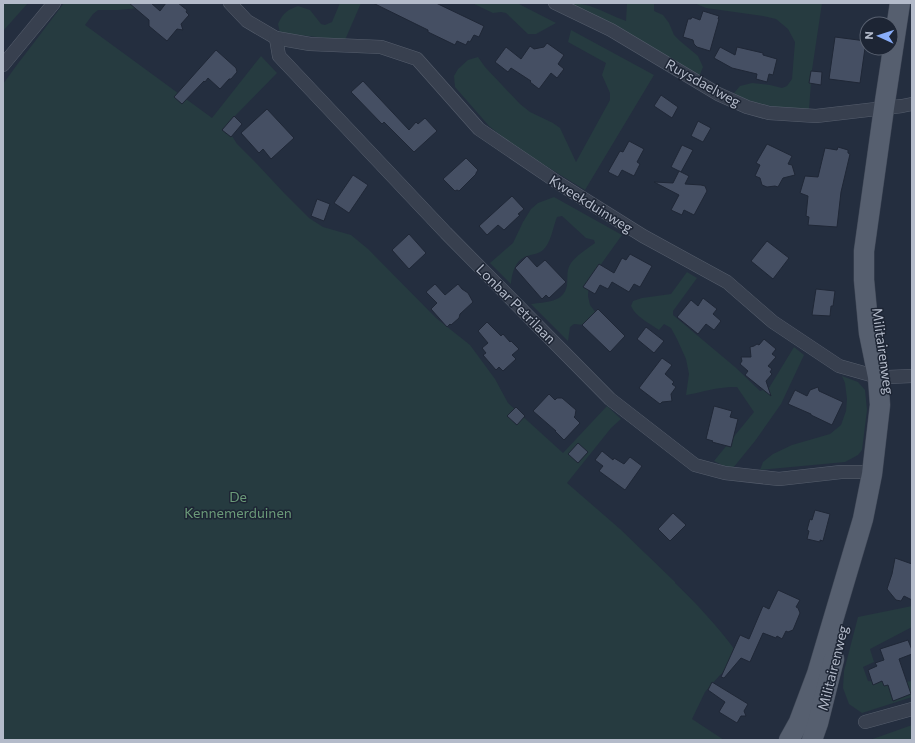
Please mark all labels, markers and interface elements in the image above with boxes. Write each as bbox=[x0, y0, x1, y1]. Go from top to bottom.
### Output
north arrow bbox=[859, 16, 899, 56]
text: N bbox=[862, 31, 875, 40]
street label: Ruysdaelweg bbox=[663, 55, 744, 110]
street label: Kweekduinweg bbox=[546, 171, 637, 236]
street label: Lonbar Petrilaan bbox=[473, 260, 560, 347]
street label: Militairenweg bbox=[869, 306, 898, 396]
park label: De Kennemerduinen bbox=[184, 488, 292, 521]
street label: Militairenweg bbox=[814, 623, 851, 712]

